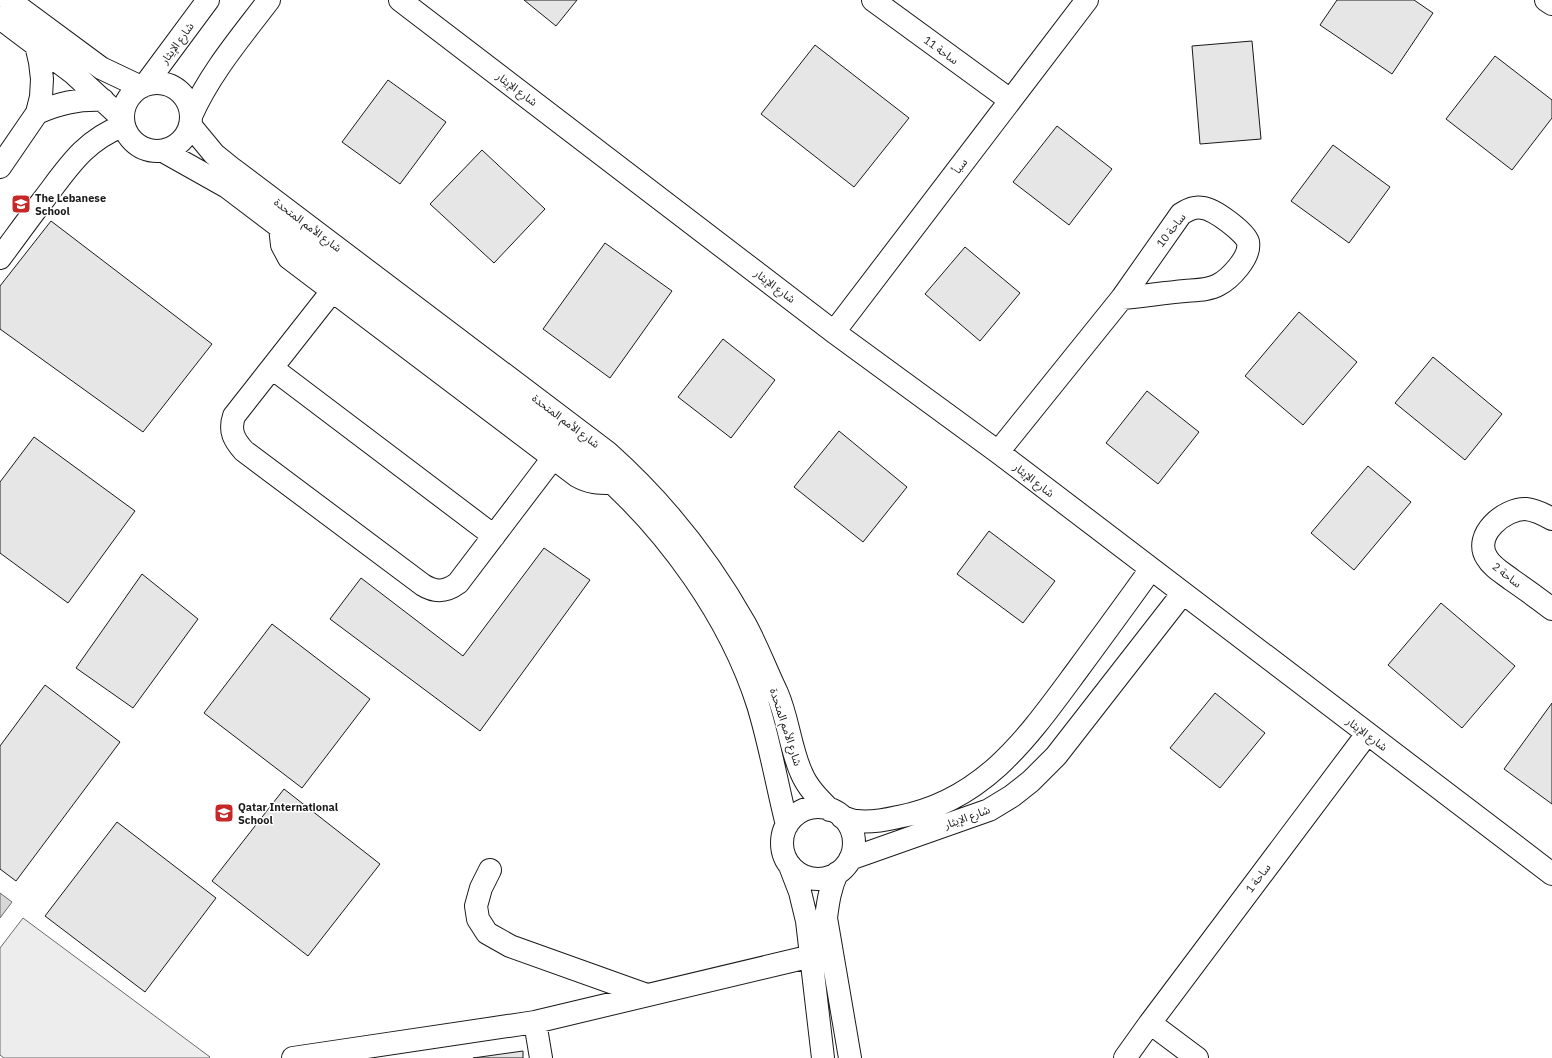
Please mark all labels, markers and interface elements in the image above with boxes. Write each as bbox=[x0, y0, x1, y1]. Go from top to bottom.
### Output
street label: شارع الإيثار bbox=[157, 19, 198, 68]
street label: ساحة 11 bbox=[921, 33, 961, 67]
street label: شارع الإيثار bbox=[492, 68, 541, 110]
street label: سبأ bbox=[950, 155, 971, 177]
place label: The Lebanese School bbox=[35, 191, 106, 218]
school or university icon: The Lebanese School bbox=[10, 193, 32, 215]
street label: شارع الأمم المتحدة bbox=[270, 195, 345, 257]
street label: ساحة 10 bbox=[1153, 210, 1189, 250]
street label: شارع الإيثار bbox=[750, 265, 799, 307]
street label: شارع الأمم المتحدة bbox=[528, 391, 603, 453]
street label: شارع الإيثار bbox=[1009, 459, 1057, 501]
street label: ساحة 2 bbox=[1490, 559, 1525, 591]
street label: شارع الأمم المتحدة bbox=[765, 686, 805, 769]
street label: شارع الإيثار bbox=[1342, 713, 1391, 755]
place label: Qatar International School bbox=[238, 800, 339, 827]
school or university icon: Qatar International School bbox=[213, 802, 235, 824]
street label: شارع الإيثار bbox=[941, 802, 992, 833]
street label: ساحة 1 bbox=[1243, 860, 1274, 895]

